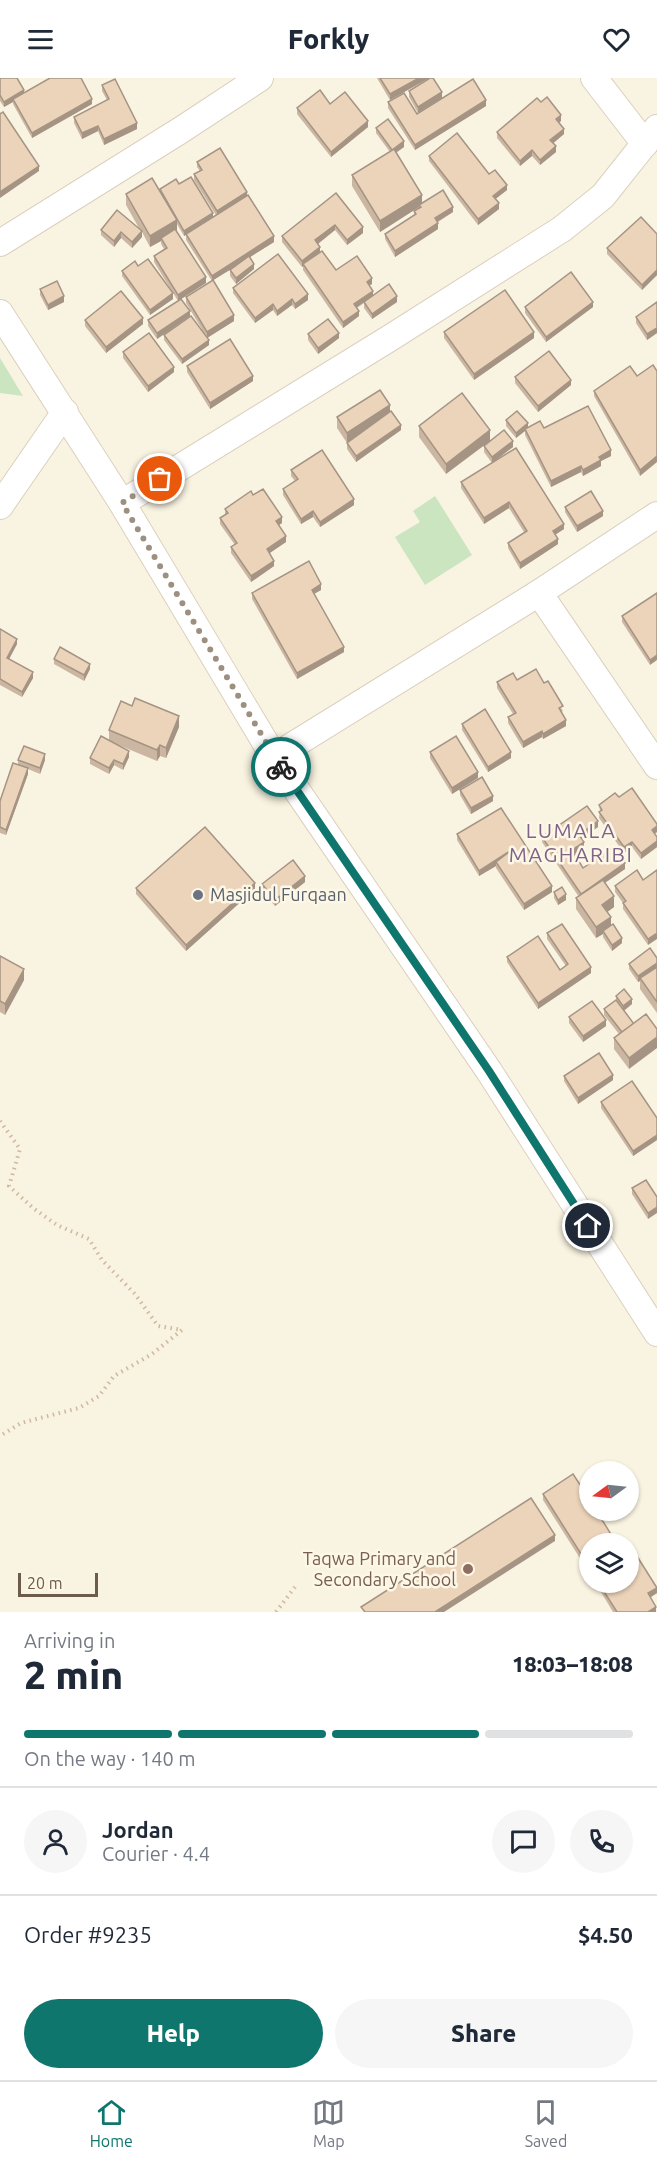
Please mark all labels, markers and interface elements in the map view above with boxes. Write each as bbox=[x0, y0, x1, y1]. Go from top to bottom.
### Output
icon: menu bbox=[24, 23, 57, 56]
icon: heart bbox=[600, 23, 633, 56]
text: Forkly bbox=[288, 24, 369, 54]
pin bbox=[134, 453, 185, 504]
icon: bag bbox=[143, 462, 176, 495]
courier bbox=[251, 737, 311, 797]
icon: bike bbox=[265, 751, 298, 784]
district label: LUMALA MAGHARIBI bbox=[509, 818, 633, 866]
place label: Masjidul Furqaan bbox=[210, 884, 347, 904]
marker: Masjidul Furqaan bbox=[191, 888, 205, 902]
pin bbox=[562, 1200, 613, 1251]
icon: home bbox=[571, 1209, 604, 1242]
north arrow bbox=[579, 1461, 639, 1521]
map controls bbox=[579, 1461, 639, 1593]
button: layers bbox=[579, 1533, 639, 1593]
place label: Taqwa Primary and Secondary School bbox=[303, 1548, 456, 1589]
marker: Taqwa Primary and Secondary School bbox=[461, 1562, 475, 1576]
scale bar bbox=[18, 1570, 98, 1598]
text: 20 m bbox=[27, 1574, 63, 1592]
text: Arriving in bbox=[24, 1629, 115, 1652]
text: 18:03–18:08 bbox=[512, 1651, 633, 1676]
text: 2 min bbox=[24, 1653, 123, 1696]
text: On the way · 140 m bbox=[24, 1747, 196, 1770]
button: person bbox=[24, 1810, 87, 1873]
button: chat bbox=[492, 1810, 555, 1873]
button: phone bbox=[570, 1810, 633, 1873]
text: Jordan bbox=[102, 1817, 174, 1842]
text: Courier · 4.4 bbox=[102, 1842, 210, 1865]
text: Order #9235 bbox=[24, 1922, 152, 1947]
text: $4.50 bbox=[578, 1922, 633, 1947]
button: Help bbox=[24, 1999, 323, 2068]
button: Share bbox=[335, 1999, 633, 2068]
tab: Home bbox=[90, 2096, 133, 2150]
tab: Map bbox=[312, 2096, 345, 2150]
tab: Saved bbox=[525, 2096, 567, 2150]

